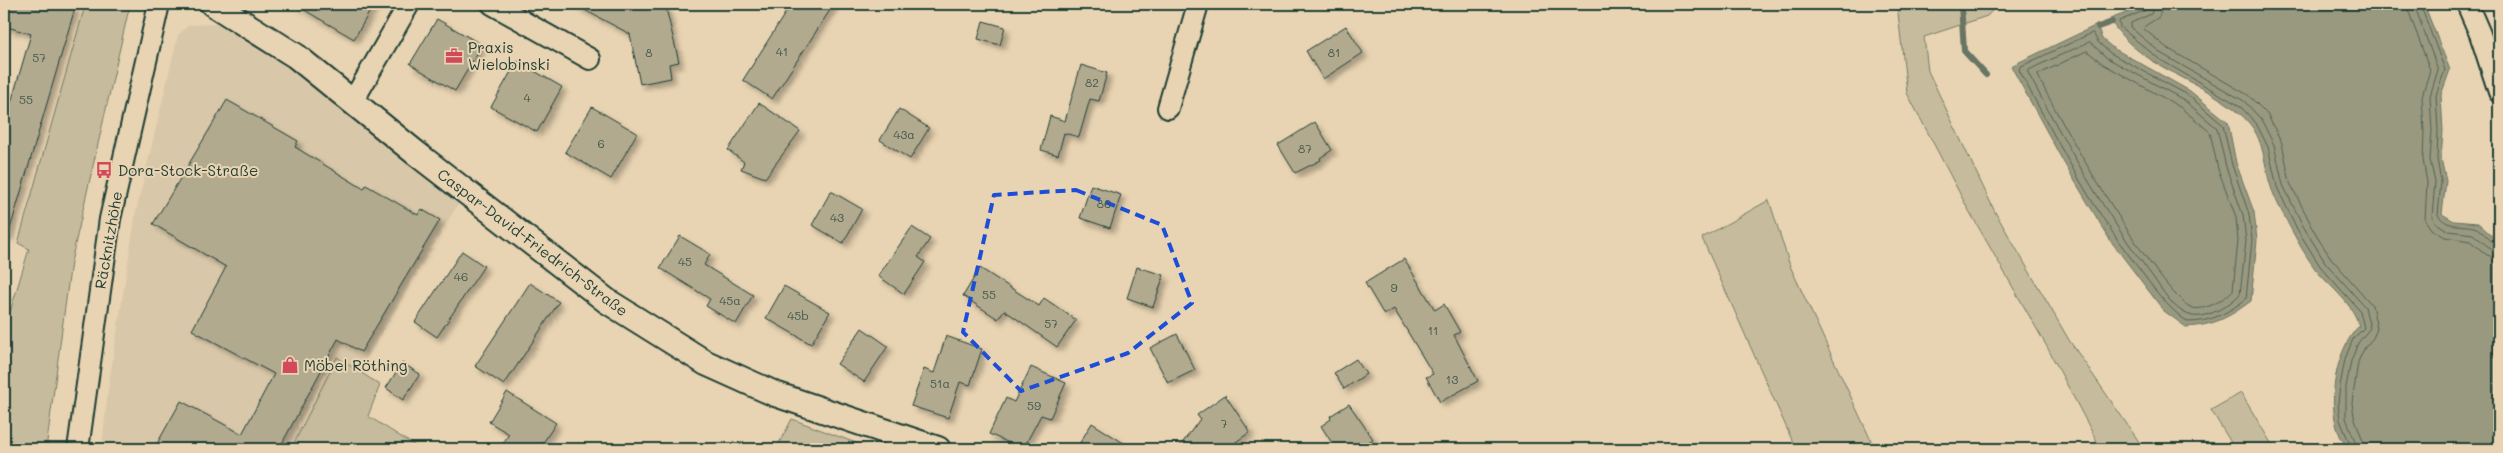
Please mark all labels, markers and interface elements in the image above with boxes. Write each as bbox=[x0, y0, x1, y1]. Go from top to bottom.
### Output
place label: Praxis Wielobinski bbox=[468, 37, 550, 74]
house number: 41 bbox=[776, 43, 788, 59]
house number: 8 bbox=[645, 44, 653, 60]
house number: 81 bbox=[1328, 44, 1340, 60]
office icon: Praxis Wielobinski bbox=[444, 46, 464, 66]
house number: 57 bbox=[32, 49, 46, 65]
house number: 82 bbox=[1085, 74, 1099, 90]
house number: 4 bbox=[523, 89, 531, 105]
house number: 55 bbox=[19, 91, 33, 107]
house number: 43a bbox=[893, 126, 915, 142]
house number: 6 bbox=[597, 135, 605, 151]
house number: 87 bbox=[1298, 140, 1312, 156]
bus stop icon: Dora-Stock-Straße bbox=[94, 160, 114, 180]
place label: Dora-Stock-Straße bbox=[118, 160, 258, 180]
street label: Caspar-David-Friedrich-Straße bbox=[434, 164, 632, 320]
street label: Räcknitzhöhe bbox=[90, 190, 126, 290]
house number: 86 bbox=[1097, 195, 1111, 211]
house number: 43 bbox=[830, 209, 844, 225]
house number: 45 bbox=[678, 253, 692, 269]
house number: 46 bbox=[454, 268, 468, 284]
house number: 9 bbox=[1390, 279, 1398, 295]
house number: 55 bbox=[982, 286, 996, 302]
house number: 45a bbox=[719, 292, 741, 308]
house number: 45b bbox=[787, 307, 809, 323]
house number: 57 bbox=[1044, 315, 1058, 331]
house number: 11 bbox=[1428, 322, 1438, 338]
shop icon: Möbel Röthing bbox=[280, 355, 300, 375]
place label: Möbel Röthing bbox=[304, 355, 408, 375]
house number: 13 bbox=[1446, 371, 1458, 387]
house number: 51a bbox=[930, 375, 950, 391]
house number: 59 bbox=[1027, 397, 1041, 413]
house number: 7 bbox=[1221, 415, 1228, 431]

